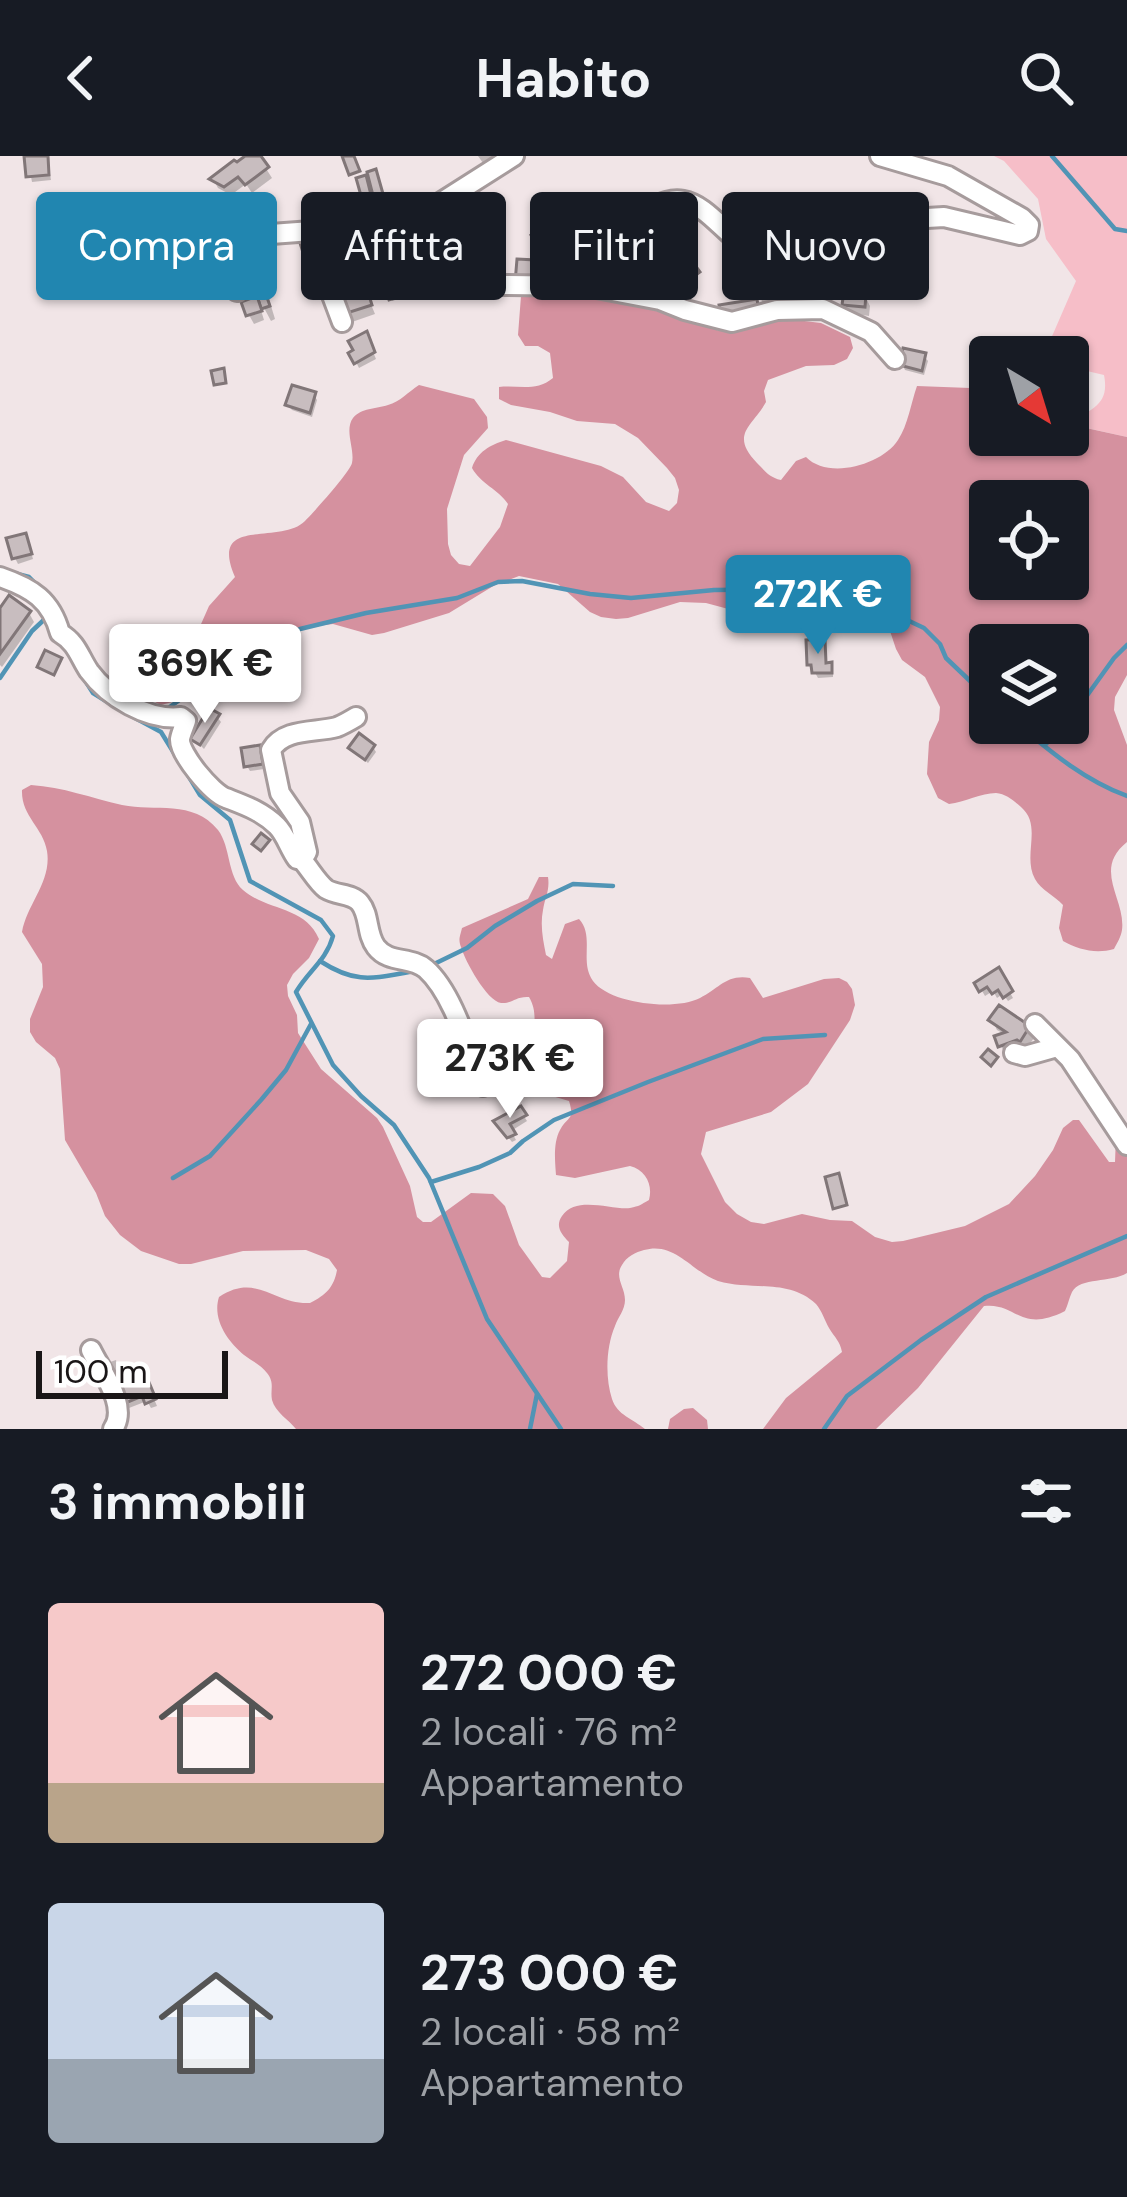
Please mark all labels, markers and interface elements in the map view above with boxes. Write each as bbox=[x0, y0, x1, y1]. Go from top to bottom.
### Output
text: Habito bbox=[476, 43, 652, 114]
icon: back bbox=[48, 45, 114, 111]
icon: search bbox=[1013, 45, 1079, 111]
chip: Compra bbox=[36, 192, 277, 300]
chip: Affitta bbox=[301, 192, 506, 300]
chip: Filtri bbox=[530, 192, 698, 300]
chip: Nuovo bbox=[722, 192, 929, 300]
north arrow bbox=[969, 336, 1089, 456]
map controls bbox=[969, 336, 1089, 744]
button: locate bbox=[969, 480, 1089, 600]
pin: 272K € bbox=[720, 555, 916, 657]
text: 272K € bbox=[753, 568, 883, 619]
pin: 369K € bbox=[107, 624, 303, 726]
button: layers bbox=[969, 624, 1089, 744]
text: 369K € bbox=[136, 637, 274, 688]
pin: 273K € bbox=[412, 1019, 608, 1121]
text: 273K € bbox=[444, 1032, 576, 1083]
scale bar bbox=[36, 1345, 228, 1398]
text: 100 m bbox=[54, 1350, 148, 1393]
text: 3 immobili bbox=[48, 1468, 307, 1535]
icon: filters bbox=[1013, 1468, 1079, 1534]
text: 272 000 € bbox=[420, 1639, 677, 1706]
icon: home bbox=[144, 1651, 288, 1795]
text: 2 locali · 76 m² bbox=[420, 1706, 677, 1757]
text: Appartamento bbox=[420, 1757, 684, 1808]
text: 273 000 € bbox=[420, 1939, 679, 2006]
icon: home bbox=[144, 1951, 288, 2095]
text: 2 locali · 58 m² bbox=[420, 2006, 680, 2057]
text: Appartamento bbox=[420, 2057, 684, 2108]

